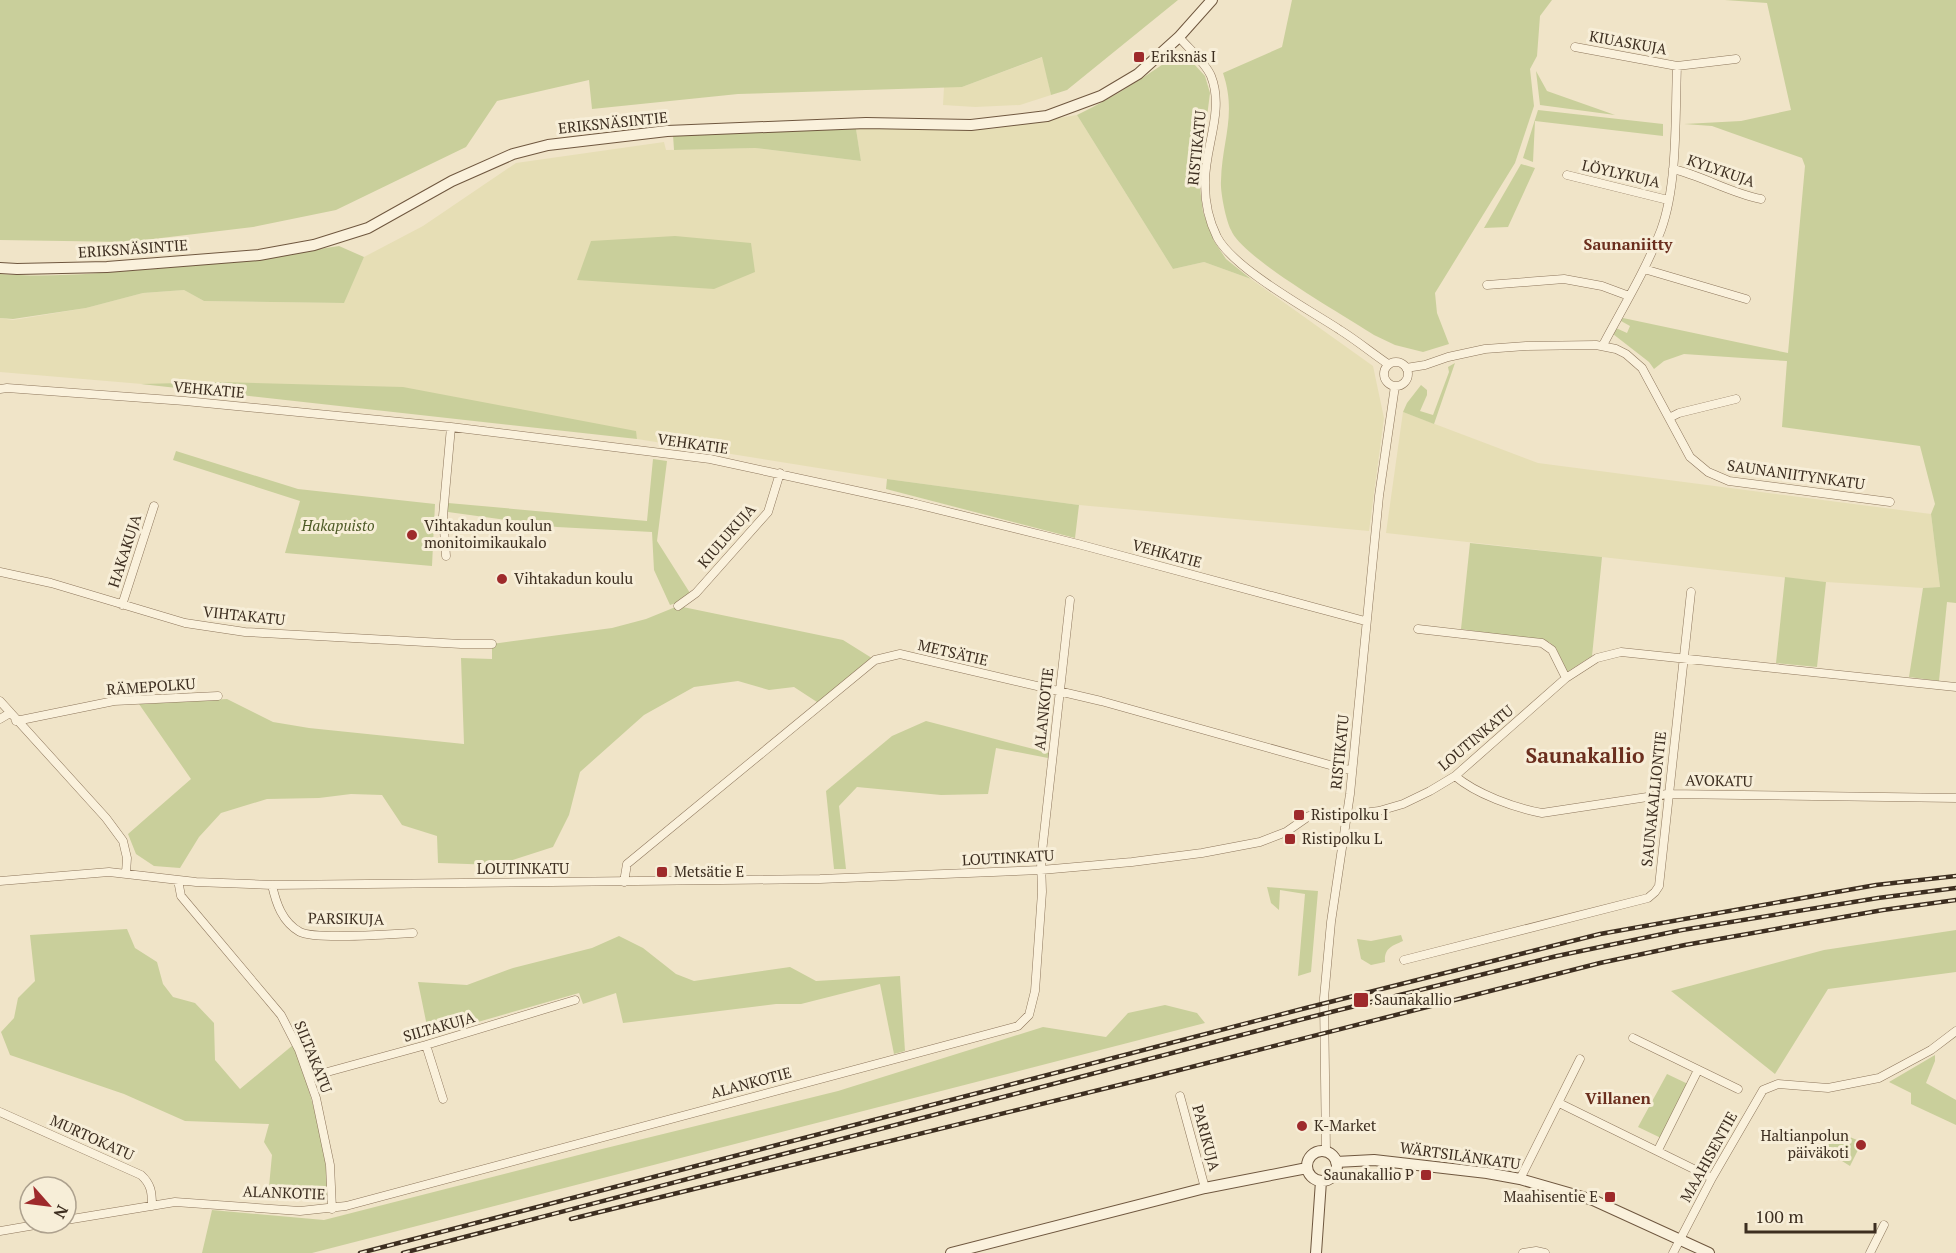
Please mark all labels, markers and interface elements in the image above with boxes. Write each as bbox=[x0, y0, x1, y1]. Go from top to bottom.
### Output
street label: KIUASKUJA bbox=[1588, 25, 1669, 59]
place label: Eriksnäs I bbox=[1151, 46, 1216, 66]
marker: Eriksnäs I bbox=[1132, 50, 1146, 64]
street label: ERIKSNÄSINTIE bbox=[557, 106, 669, 138]
street label: RISTIKATU bbox=[1182, 109, 1210, 186]
street label: KYLYKUJA bbox=[1685, 149, 1759, 191]
street label: LÖYLYKUJA bbox=[1580, 154, 1663, 192]
district label: Saunaniitty bbox=[1584, 233, 1673, 255]
street label: ERIKSNÄSINTIE bbox=[77, 234, 189, 262]
street label: VEHKATIE bbox=[173, 376, 246, 402]
street label: VEHKATIE bbox=[656, 428, 730, 458]
street label: SAUNANIITYNKATU bbox=[1726, 454, 1866, 494]
street label: KIULUKUJA bbox=[693, 499, 760, 572]
street label: HAKAKUJA bbox=[103, 511, 146, 590]
park label: Hakapuisto bbox=[300, 515, 375, 535]
place label: Vihtakadun koulun monitoimikaukalo bbox=[424, 515, 552, 552]
marker: Vihtakadun koulun monitoimikaukalo bbox=[405, 528, 419, 542]
street label: VEHKATIE bbox=[1130, 534, 1204, 572]
place label: Vihtakadun koulu bbox=[514, 568, 634, 588]
marker: Vihtakadun koulu bbox=[495, 572, 509, 586]
street label: VIHTAKATU bbox=[202, 601, 286, 629]
street label: METSÄTIE bbox=[916, 634, 990, 670]
street label: ALANKOTIE bbox=[1029, 667, 1057, 751]
street label: RÄMEPOLKU bbox=[106, 673, 196, 699]
street label: LOUTINKATU bbox=[1434, 700, 1517, 775]
street label: RISTIKATU bbox=[1325, 713, 1353, 790]
street label: SAUNAKALLIONTIE bbox=[1636, 730, 1670, 868]
district label: Saunakallio bbox=[1525, 741, 1645, 769]
street label: AVOKATU bbox=[1685, 769, 1753, 791]
place label: Ristipolku I bbox=[1311, 804, 1388, 824]
marker: Ristipolku I bbox=[1292, 808, 1306, 822]
place label: Ristipolku L bbox=[1302, 828, 1382, 848]
marker: Ristipolku L bbox=[1283, 832, 1297, 846]
street label: LOUTINKATU bbox=[961, 845, 1055, 869]
street label: LOUTINKATU bbox=[477, 858, 569, 878]
place label: Metsätie E bbox=[674, 861, 744, 881]
marker: Metsätie E bbox=[655, 865, 669, 879]
street label: PARSIKUJA bbox=[308, 907, 385, 929]
place label: Saunakallio bbox=[1374, 989, 1452, 1009]
marker: Saunakallio bbox=[1352, 991, 1370, 1009]
street label: SILTAKUJA bbox=[401, 1006, 478, 1046]
street label: SILTAKATU bbox=[290, 1018, 337, 1096]
street label: ALANKOTIE bbox=[708, 1062, 793, 1102]
district label: Villanen bbox=[1585, 1087, 1652, 1109]
street label: PARIKUJA bbox=[1188, 1102, 1226, 1174]
street label: MAAHISENTIE bbox=[1675, 1108, 1741, 1205]
street label: MURTOKATU bbox=[47, 1110, 137, 1164]
place label: K-Market bbox=[1314, 1115, 1377, 1135]
marker: K-Market bbox=[1295, 1119, 1309, 1133]
place label: Haltianpolun päiväkoti bbox=[1761, 1125, 1849, 1162]
street label: WÄRTSILÄNKATU bbox=[1399, 1137, 1522, 1173]
marker: Haltianpolun päiväkoti bbox=[1854, 1138, 1868, 1152]
place label: Saunakallio P bbox=[1324, 1164, 1414, 1184]
marker: Saunakallio P bbox=[1419, 1168, 1433, 1182]
north arrow bbox=[18, 1175, 78, 1235]
street label: ALANKOTIE bbox=[242, 1181, 326, 1203]
place label: Maahisentie E bbox=[1504, 1186, 1598, 1206]
marker: Maahisentie E bbox=[1603, 1190, 1617, 1204]
scale bar bbox=[1746, 1196, 1875, 1234]
text: N bbox=[49, 1202, 74, 1223]
text: 100 m bbox=[1755, 1204, 1804, 1228]

